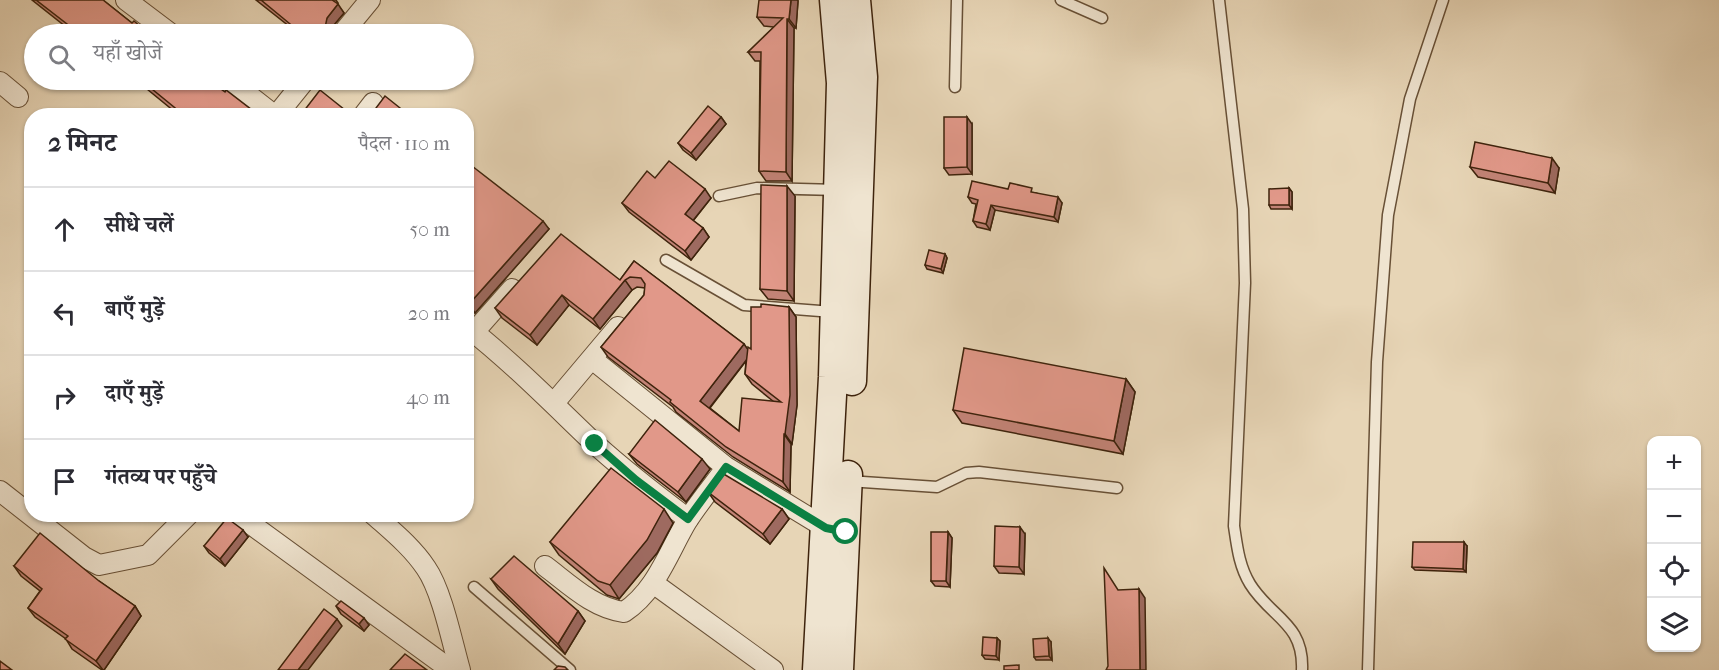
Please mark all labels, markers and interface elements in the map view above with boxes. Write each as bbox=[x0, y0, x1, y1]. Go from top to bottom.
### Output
search box bbox=[24, 24, 474, 90]
text: यहाँ खोजें bbox=[93, 40, 162, 66]
icon: search bbox=[45, 41, 78, 74]
text: 2 मिनट bbox=[48, 127, 116, 158]
text: पैदल · 110 m bbox=[359, 132, 450, 155]
text: सीधे चलें bbox=[105, 212, 174, 238]
icon: ahead bbox=[48, 213, 81, 246]
text: 50 m bbox=[409, 218, 450, 241]
text: बाएँ मुड़ें bbox=[105, 296, 164, 322]
icon: left bbox=[48, 297, 81, 330]
text: 20 m bbox=[408, 302, 450, 325]
text: दाएँ मुड़ें bbox=[105, 380, 164, 406]
icon: right bbox=[48, 381, 81, 414]
text: 40 m bbox=[406, 386, 450, 409]
route end bbox=[581, 430, 607, 456]
map controls bbox=[1647, 436, 1701, 652]
button: + bbox=[1647, 436, 1701, 490]
text: गंतव्य पर पहुँचे bbox=[105, 464, 216, 490]
icon: arrive bbox=[48, 465, 81, 498]
button: − bbox=[1647, 490, 1701, 544]
route start bbox=[832, 518, 858, 544]
button: locate bbox=[1647, 544, 1701, 598]
button: layers bbox=[1647, 598, 1701, 652]

